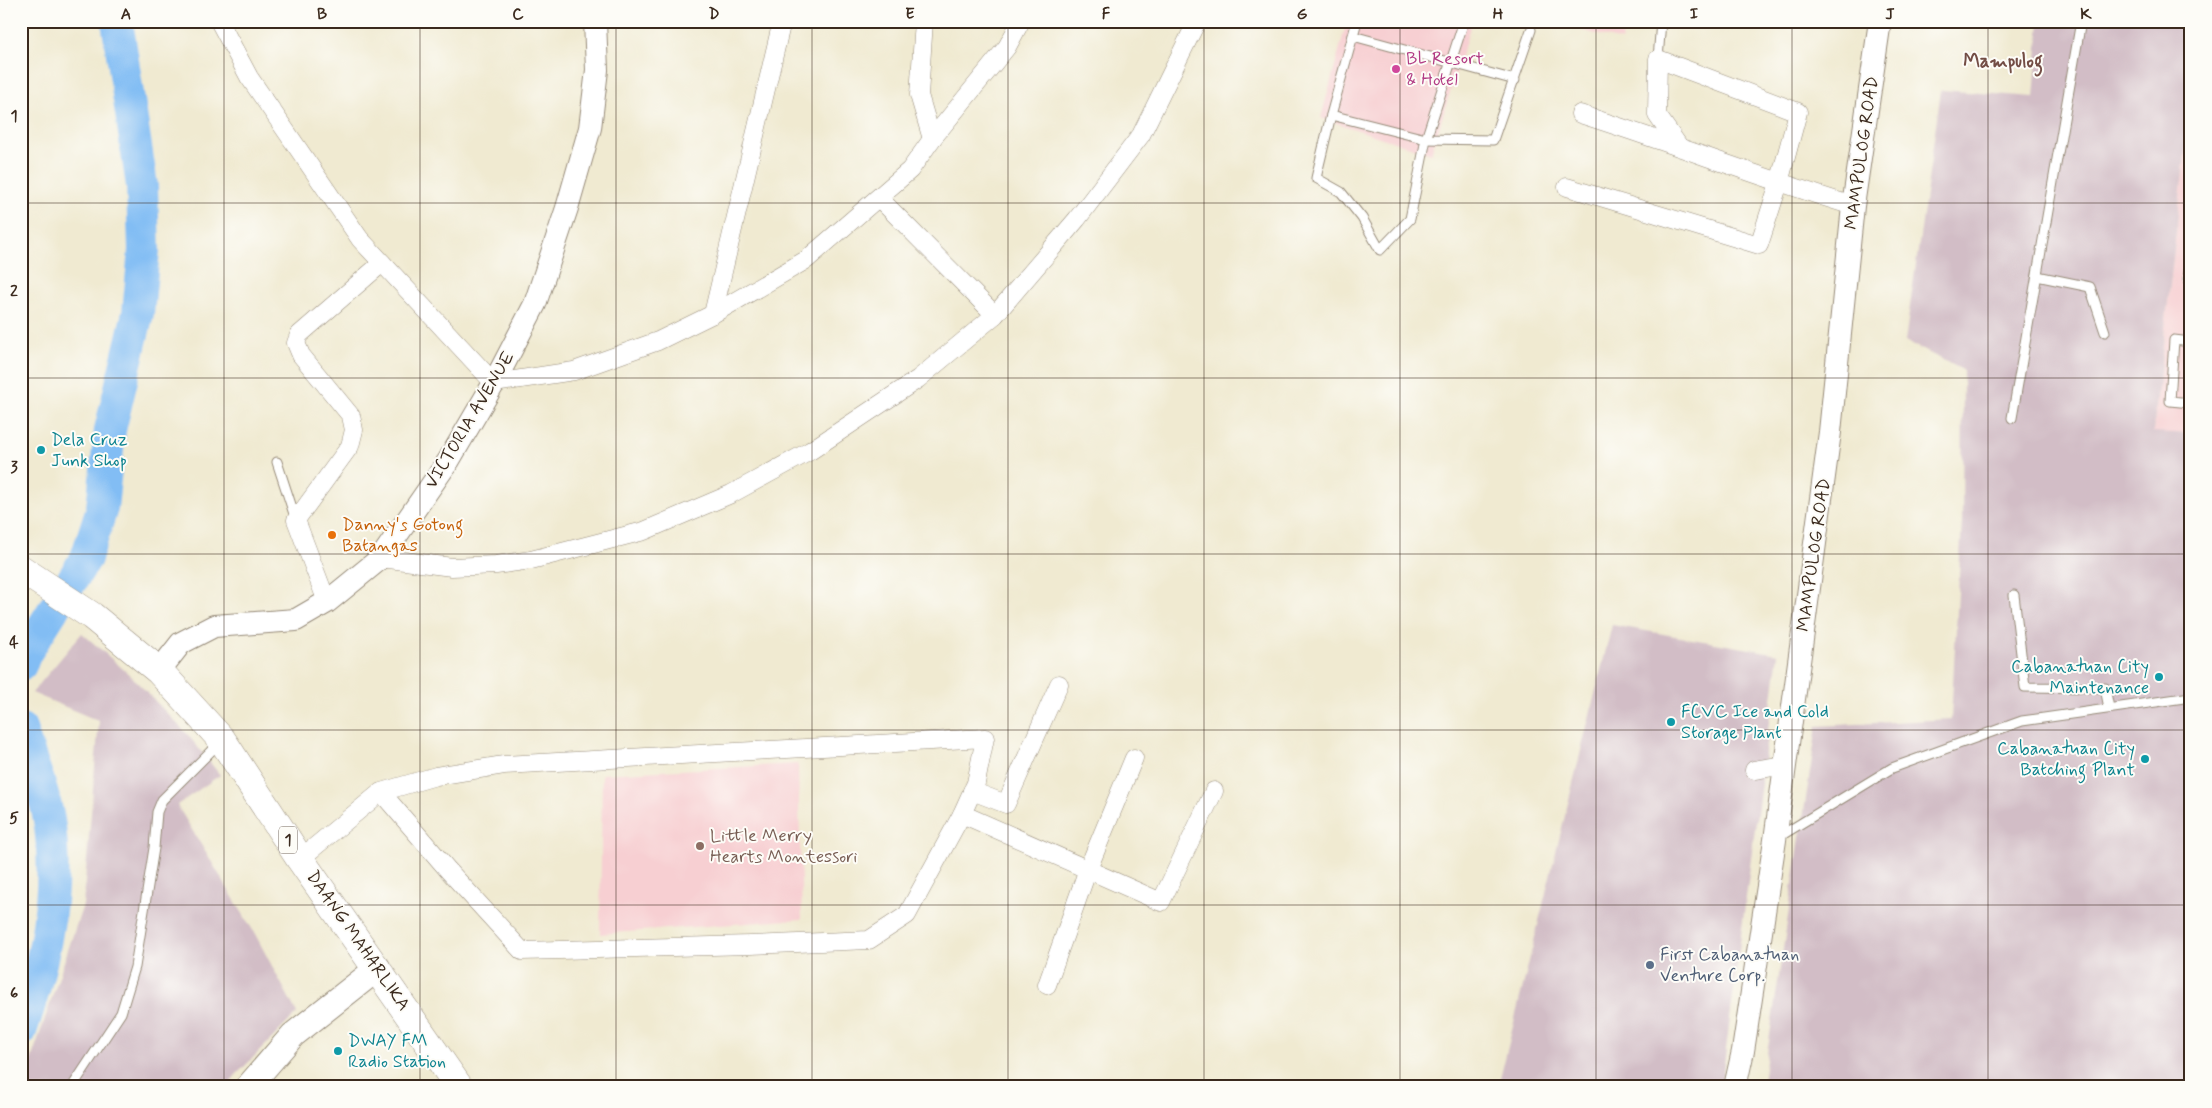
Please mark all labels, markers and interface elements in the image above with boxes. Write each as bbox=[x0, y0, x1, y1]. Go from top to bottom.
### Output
text: A bbox=[121, 4, 131, 25]
text: B bbox=[317, 4, 327, 25]
text: C bbox=[512, 4, 524, 25]
text: D bbox=[708, 4, 720, 25]
text: E bbox=[905, 4, 915, 25]
text: F bbox=[1102, 4, 1111, 25]
text: G bbox=[1297, 4, 1308, 25]
text: H bbox=[1493, 4, 1504, 25]
text: I bbox=[1690, 4, 1699, 25]
text: J bbox=[1885, 4, 1895, 25]
text: K bbox=[2080, 4, 2092, 25]
place label: BL Resort & Hotel bbox=[1406, 47, 1484, 92]
district label: Mampulog bbox=[1963, 49, 2043, 77]
marker: BL Resort & Hotel bbox=[1390, 63, 1402, 75]
street label: MAMPULOG ROAD bbox=[1839, 75, 1885, 231]
text: 1 bbox=[10, 106, 18, 127]
text: 2 bbox=[10, 281, 18, 302]
street label: VICTORIA AVENUE bbox=[420, 347, 521, 493]
place label: Dela Cruz Junk Shop bbox=[51, 428, 128, 473]
marker: Dela Cruz Junk Shop bbox=[35, 444, 47, 456]
text: 3 bbox=[10, 457, 18, 478]
street label: MAMPULOG ROAD bbox=[1791, 477, 1837, 633]
place label: Danny's Gotong Batangas bbox=[342, 513, 463, 558]
marker: Danny's Gotong Batangas bbox=[326, 529, 338, 541]
text: 4 bbox=[9, 632, 19, 653]
place label: Cabanatuan City Maintenance bbox=[2011, 655, 2149, 700]
marker: Cabanatuan City Maintenance bbox=[2153, 671, 2165, 683]
place label: FCVC Ice and Cold Storage Plant bbox=[1681, 700, 1829, 745]
marker: FCVC Ice and Cold Storage Plant bbox=[1665, 716, 1677, 728]
place label: Cabanatuan City Batching Plant bbox=[1997, 737, 2135, 784]
marker: Cabanatuan City Batching Plant bbox=[2139, 753, 2151, 765]
text: 5 bbox=[9, 808, 19, 829]
place label: Little Merry Hearts Montessori bbox=[710, 824, 857, 869]
road number: 1 bbox=[279, 826, 297, 854]
marker: Little Merry Hearts Montessori bbox=[694, 840, 706, 852]
street label: DAANG MAHARLIKA bbox=[300, 866, 416, 1016]
place label: First Cabanatuan Venture Corp. bbox=[1660, 943, 1799, 988]
marker: First Cabanatuan Venture Corp. bbox=[1644, 959, 1656, 971]
text: 6 bbox=[10, 983, 18, 1004]
place label: DWAY FM Radio Station bbox=[348, 1029, 446, 1074]
marker: DWAY FM Radio Station bbox=[332, 1045, 344, 1057]

